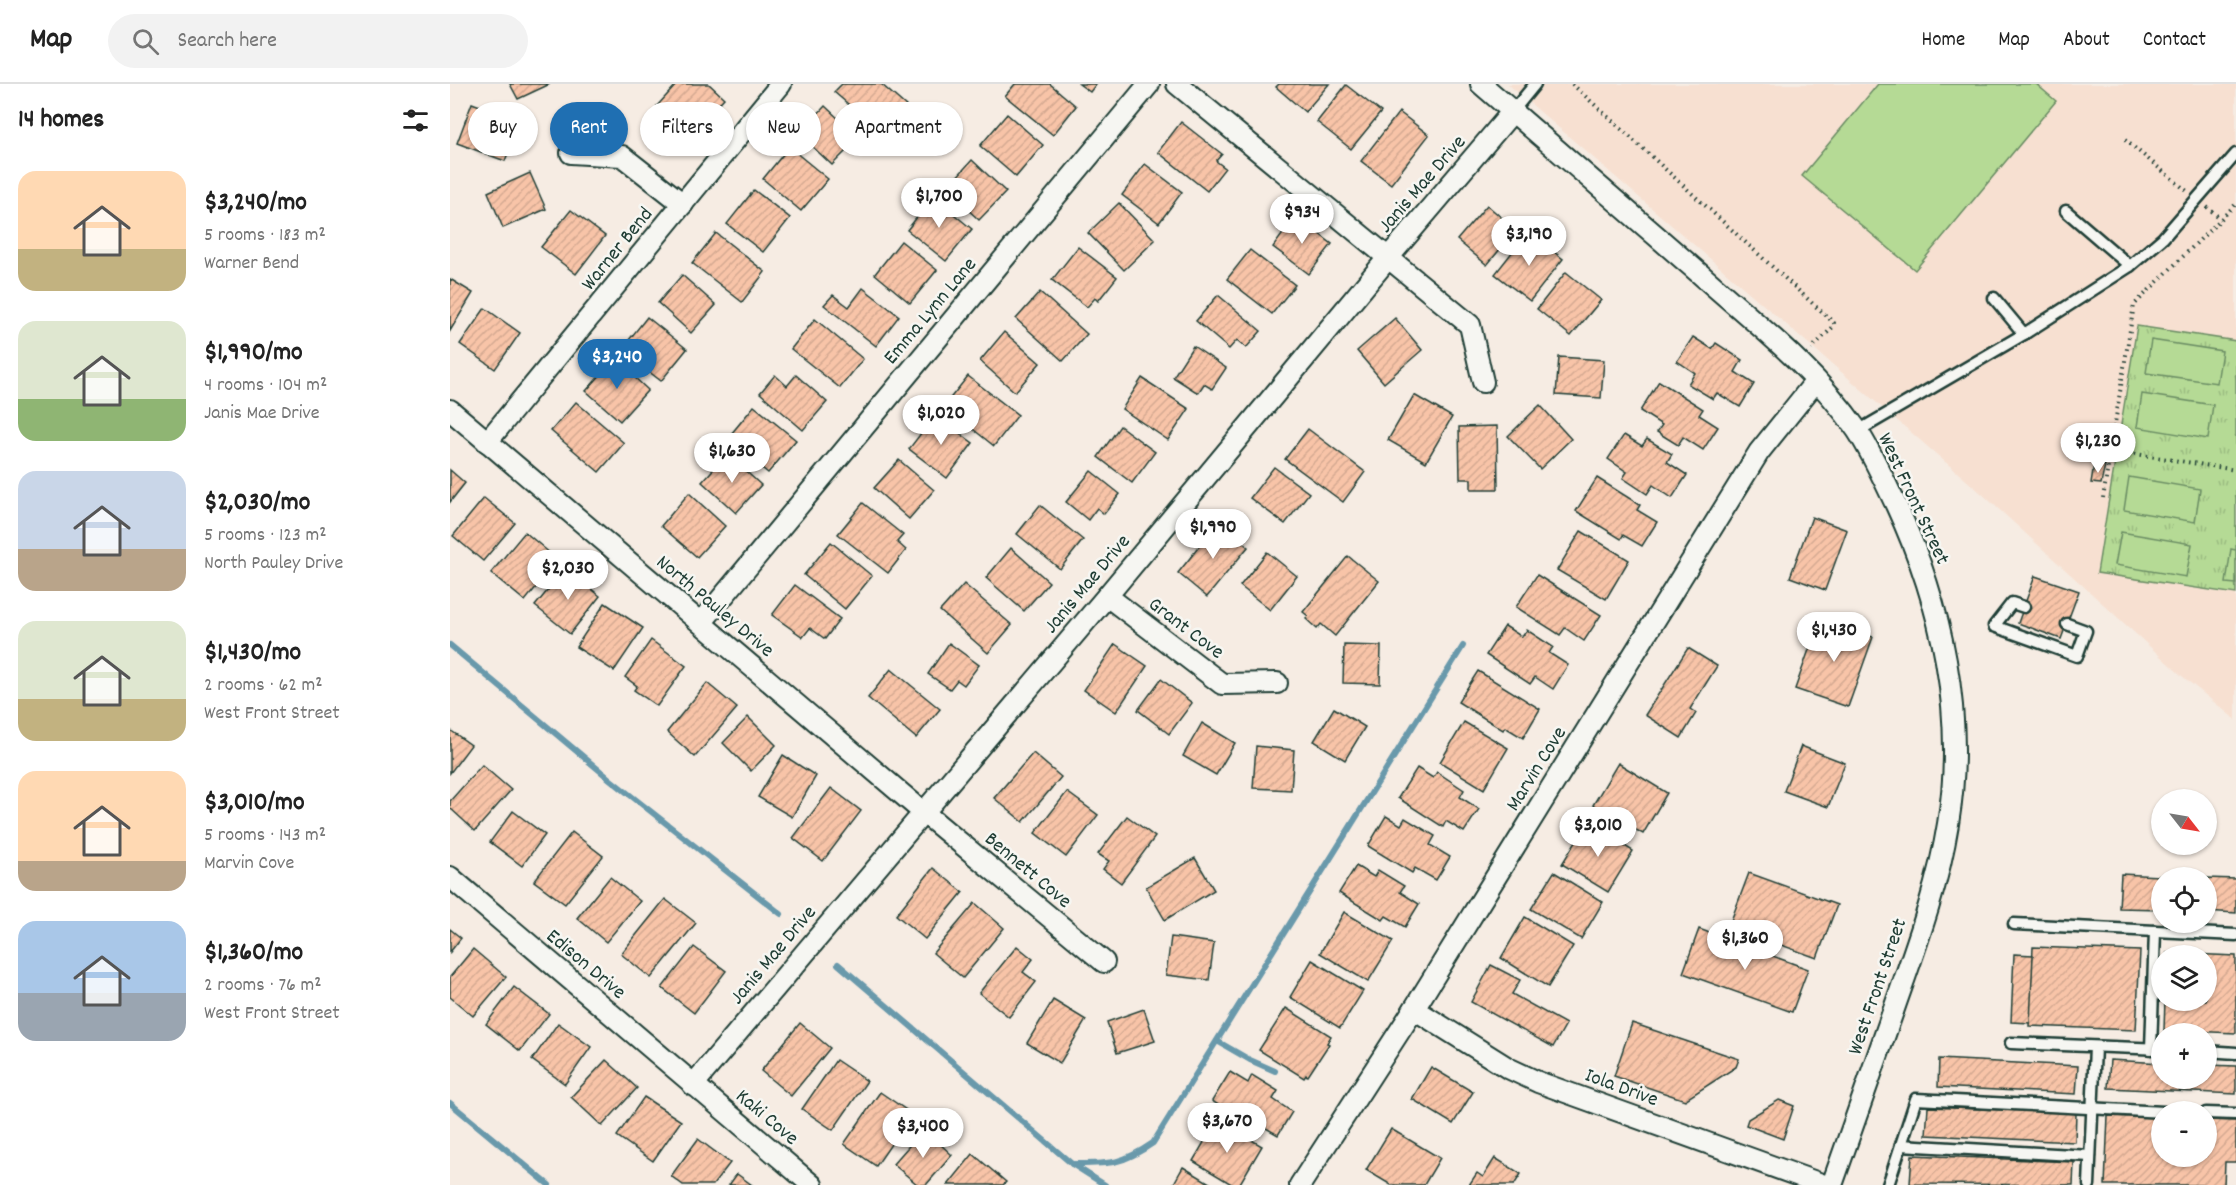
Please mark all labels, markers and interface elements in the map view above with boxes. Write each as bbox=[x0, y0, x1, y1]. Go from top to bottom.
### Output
search box bbox=[108, 14, 528, 68]
text: Map bbox=[30, 21, 72, 61]
icon: search bbox=[129, 25, 162, 58]
text: Search here bbox=[177, 26, 277, 57]
text: Home bbox=[1921, 26, 1965, 56]
text: Map bbox=[1998, 26, 2030, 56]
text: About bbox=[2063, 26, 2110, 56]
text: Contact bbox=[2143, 26, 2206, 56]
text: 14 homes bbox=[18, 102, 104, 139]
chip: Buy bbox=[468, 102, 538, 156]
chip: Rent bbox=[550, 102, 628, 156]
chip: Filters bbox=[640, 102, 734, 156]
chip: New bbox=[746, 102, 821, 156]
chip: Apartment bbox=[833, 102, 963, 156]
icon: filters bbox=[399, 104, 432, 137]
street label: Janis Mae Drive bbox=[1372, 129, 1474, 241]
pin: $1,700 bbox=[890, 178, 988, 229]
text: $1,700 bbox=[915, 183, 963, 211]
text: $3,240/mo bbox=[204, 185, 307, 222]
pin: $934 bbox=[1266, 194, 1338, 245]
icon: home bbox=[66, 195, 138, 267]
text: $934 bbox=[1284, 199, 1320, 227]
street label: Warner Bend bbox=[575, 202, 661, 298]
pin: $3,190 bbox=[1480, 216, 1578, 267]
text: $3,190 bbox=[1505, 221, 1553, 249]
text: 5 rooms · 183 m² bbox=[204, 222, 326, 250]
text: Warner Bend bbox=[204, 250, 299, 278]
street label: Emma Lynn Lane bbox=[877, 252, 985, 372]
text: $1,990/mo bbox=[204, 335, 303, 372]
pin: $3,240 bbox=[568, 339, 666, 390]
text: $3,240 bbox=[592, 344, 642, 372]
icon: home bbox=[66, 345, 138, 417]
text: 4 rooms · 104 m² bbox=[204, 372, 327, 400]
pin: $1,020 bbox=[892, 395, 990, 446]
text: Janis Mae Drive bbox=[204, 400, 320, 428]
text: $1,020 bbox=[917, 400, 965, 428]
pin: $1,230 bbox=[2049, 423, 2147, 474]
street label: West Front Street bbox=[1869, 428, 1956, 570]
text: $1,230 bbox=[2075, 428, 2121, 456]
pin: $1,630 bbox=[683, 433, 781, 484]
text: $1,630 bbox=[708, 438, 756, 466]
text: $2,030/mo bbox=[204, 485, 310, 522]
icon: home bbox=[66, 495, 138, 567]
pin: $1,990 bbox=[1164, 509, 1262, 560]
text: $1,990 bbox=[1189, 514, 1237, 542]
text: 5 rooms · 123 m² bbox=[204, 522, 327, 550]
street label: Janis Mae Drive bbox=[1038, 529, 1139, 641]
street label: North Pauley Drive bbox=[648, 549, 780, 666]
text: North Pauley Drive bbox=[204, 550, 343, 578]
pin: $2,030 bbox=[519, 550, 617, 601]
text: $2,030 bbox=[541, 555, 595, 583]
street label: Grant Cove bbox=[1141, 591, 1229, 668]
pin: $1,430 bbox=[1785, 612, 1883, 663]
text: $1,430 bbox=[1811, 617, 1857, 645]
text: $1,430/mo bbox=[204, 635, 301, 672]
icon: home bbox=[66, 645, 138, 717]
text: 2 rooms · 62 m² bbox=[204, 672, 323, 700]
text: West Front Street bbox=[204, 700, 340, 728]
street label: Marvin Cove bbox=[1500, 721, 1575, 818]
text: $3,010/mo bbox=[204, 785, 305, 822]
north arrow bbox=[2151, 789, 2217, 855]
map controls bbox=[2151, 789, 2217, 1167]
icon: home bbox=[66, 795, 138, 867]
pin: $3,010 bbox=[1549, 807, 1647, 858]
text: $3,010 bbox=[1574, 812, 1623, 840]
text: 5 rooms · 143 m² bbox=[204, 822, 326, 850]
street label: Bennett Cove bbox=[977, 826, 1077, 917]
text: Marvin Cove bbox=[204, 850, 294, 878]
button: locate bbox=[2151, 867, 2217, 933]
street label: Janis Mae Drive bbox=[724, 900, 825, 1012]
street label: West Front Street bbox=[1841, 914, 1916, 1059]
pin: $1,360 bbox=[1696, 920, 1794, 971]
street label: Edison Drive bbox=[539, 923, 632, 1008]
text: $1,360 bbox=[1721, 925, 1769, 953]
text: $1,360/mo bbox=[204, 935, 303, 972]
icon: home bbox=[66, 945, 138, 1017]
button: layers bbox=[2151, 945, 2217, 1011]
text: 2 rooms · 76 m² bbox=[204, 972, 322, 1000]
text: West Front Street bbox=[204, 1000, 340, 1028]
button: + bbox=[2151, 1023, 2217, 1089]
street label: Iola Drive bbox=[1580, 1062, 1662, 1116]
street label: Kaki Cove bbox=[728, 1083, 804, 1154]
button: − bbox=[2151, 1101, 2217, 1167]
pin: $3,670 bbox=[1178, 1103, 1276, 1154]
pin: $3,400 bbox=[874, 1108, 972, 1159]
text: $3,670 bbox=[1201, 1108, 1253, 1136]
text: $3,400 bbox=[897, 1113, 949, 1141]

